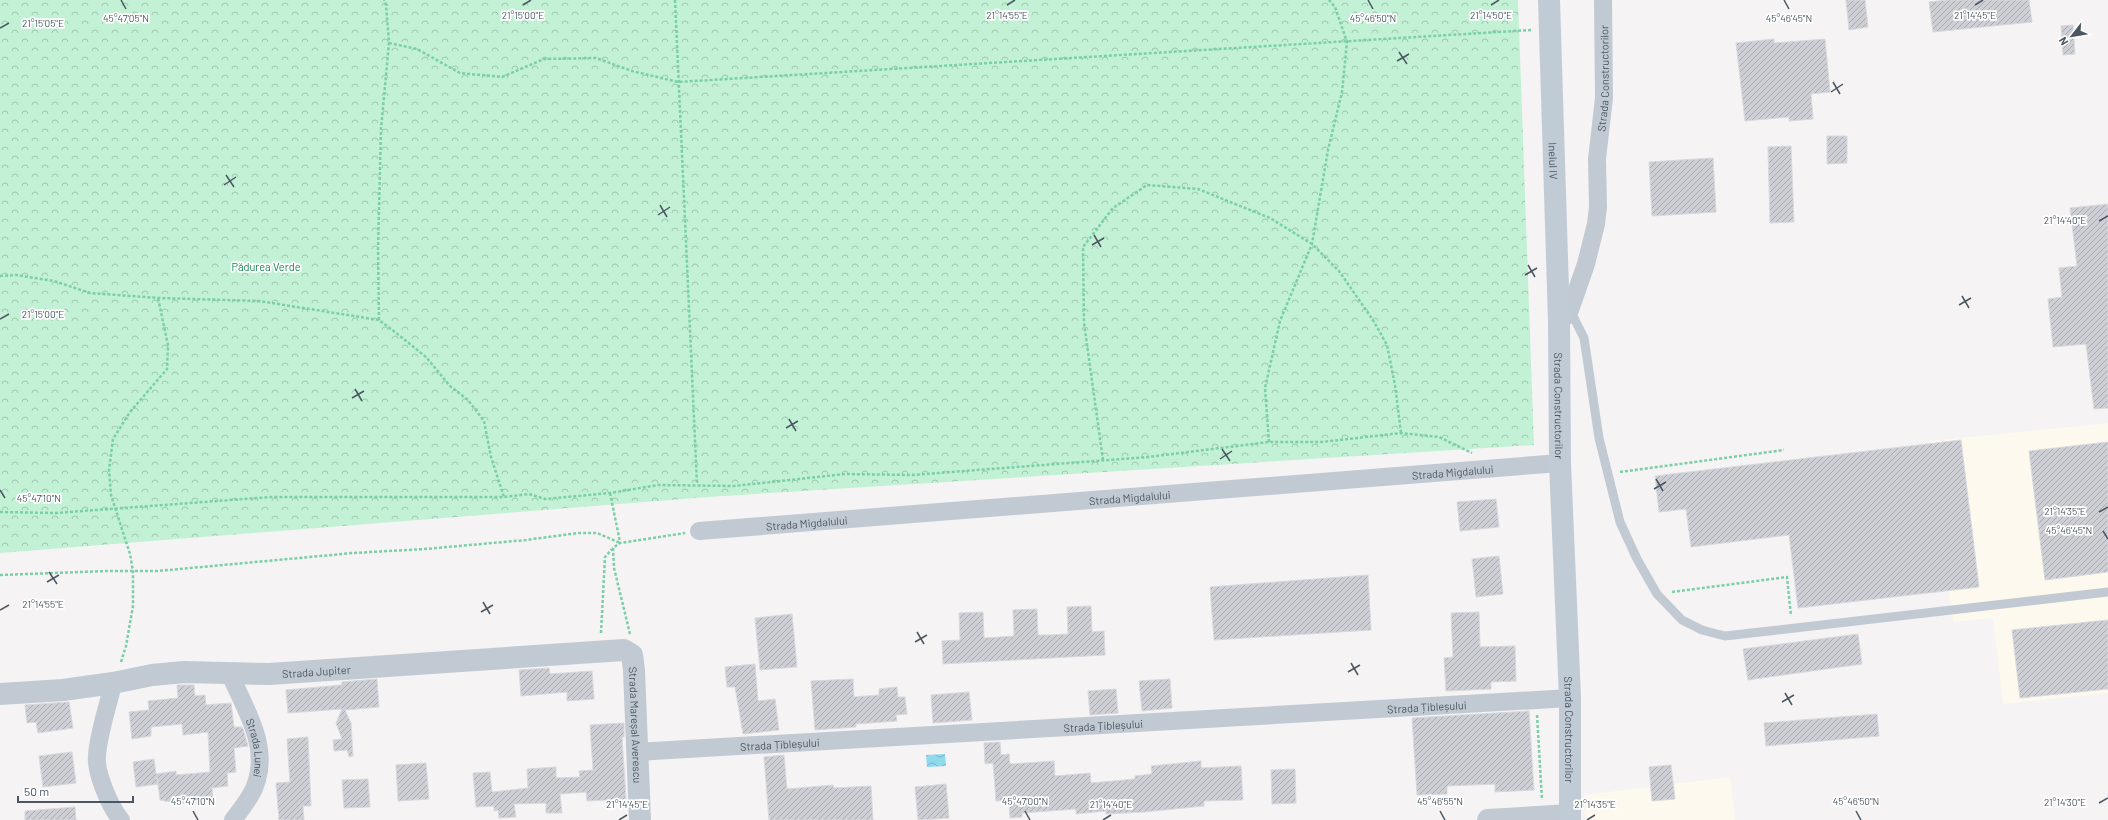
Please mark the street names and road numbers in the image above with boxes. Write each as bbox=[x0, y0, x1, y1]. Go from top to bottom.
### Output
street label: Strada Constructorilor bbox=[1594, 25, 1610, 132]
street label: Inelul IV bbox=[1547, 142, 1561, 180]
street label: Strada Constructorilor bbox=[1553, 352, 1566, 459]
street label: Strada Migdalului bbox=[1411, 462, 1494, 481]
street label: Strada Migdalului bbox=[1088, 487, 1171, 507]
street label: Strada Migdalului bbox=[765, 513, 848, 532]
street label: Strada Jupiter bbox=[282, 662, 351, 680]
street label: Strada Mareșal Averescu bbox=[627, 666, 645, 784]
street label: Strada Constructorilor bbox=[1563, 676, 1577, 783]
street label: Strada Țibleșului bbox=[1387, 697, 1467, 715]
street label: Strada Lunei bbox=[244, 716, 266, 779]
street label: Strada Țibleșului bbox=[1063, 716, 1144, 734]
street label: Strada Țibleșului bbox=[740, 735, 820, 752]

